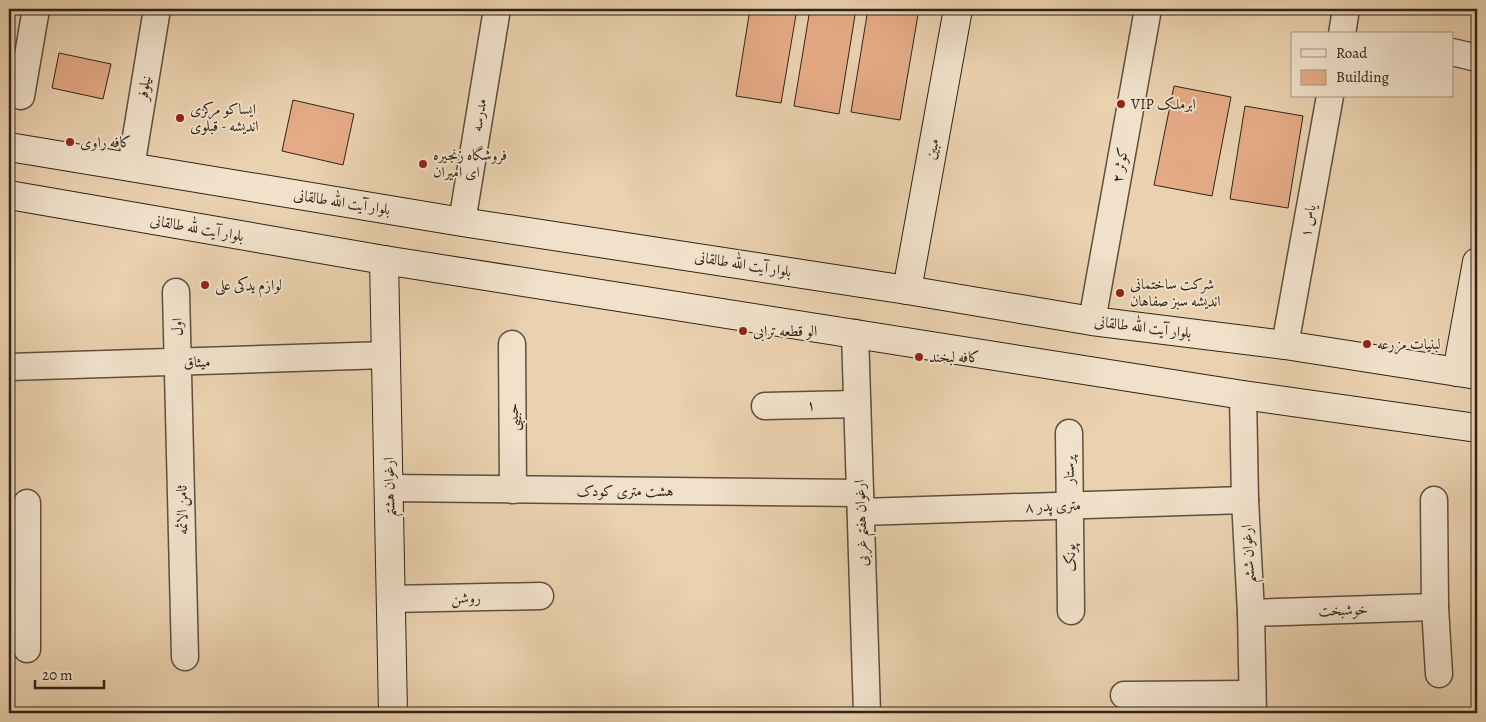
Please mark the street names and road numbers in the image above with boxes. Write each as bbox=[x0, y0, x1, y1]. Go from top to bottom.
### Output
street label: نیلوفر bbox=[132, 74, 156, 104]
street label: مدرسه bbox=[467, 97, 491, 133]
street label: مبین bbox=[920, 137, 944, 161]
street label: کوثر ۲ bbox=[1107, 146, 1133, 184]
street label: بلوار آیت الله طالقانی bbox=[292, 182, 392, 220]
street label: یاس ۱ bbox=[1295, 202, 1321, 239]
street label: بلوار آیت لله طالقانی bbox=[149, 208, 246, 246]
street label: بلوار آیت الله طالقانی bbox=[693, 244, 793, 282]
street label: بلوار آیت الله طالقانی bbox=[1093, 309, 1193, 343]
street label: اول bbox=[167, 318, 187, 336]
street label: میثاق bbox=[183, 352, 211, 372]
street label: ۱ bbox=[806, 395, 816, 415]
street label: حبیبی bbox=[503, 403, 525, 431]
street label: پرستار bbox=[1059, 454, 1079, 486]
street label: ارغوان هشتم bbox=[378, 457, 405, 517]
street label: ارغوان هفتم غربی bbox=[849, 479, 878, 567]
street label: هشت متری کودک bbox=[577, 481, 673, 501]
street label: ثامن الائمه bbox=[172, 485, 192, 535]
street label: ۸ متری پدر bbox=[1025, 495, 1081, 518]
street label: ارغوان ششم bbox=[1236, 524, 1265, 584]
street label: پونک bbox=[1060, 543, 1081, 572]
street label: روشن bbox=[451, 588, 481, 608]
street label: خوشبخت bbox=[1318, 599, 1368, 621]

